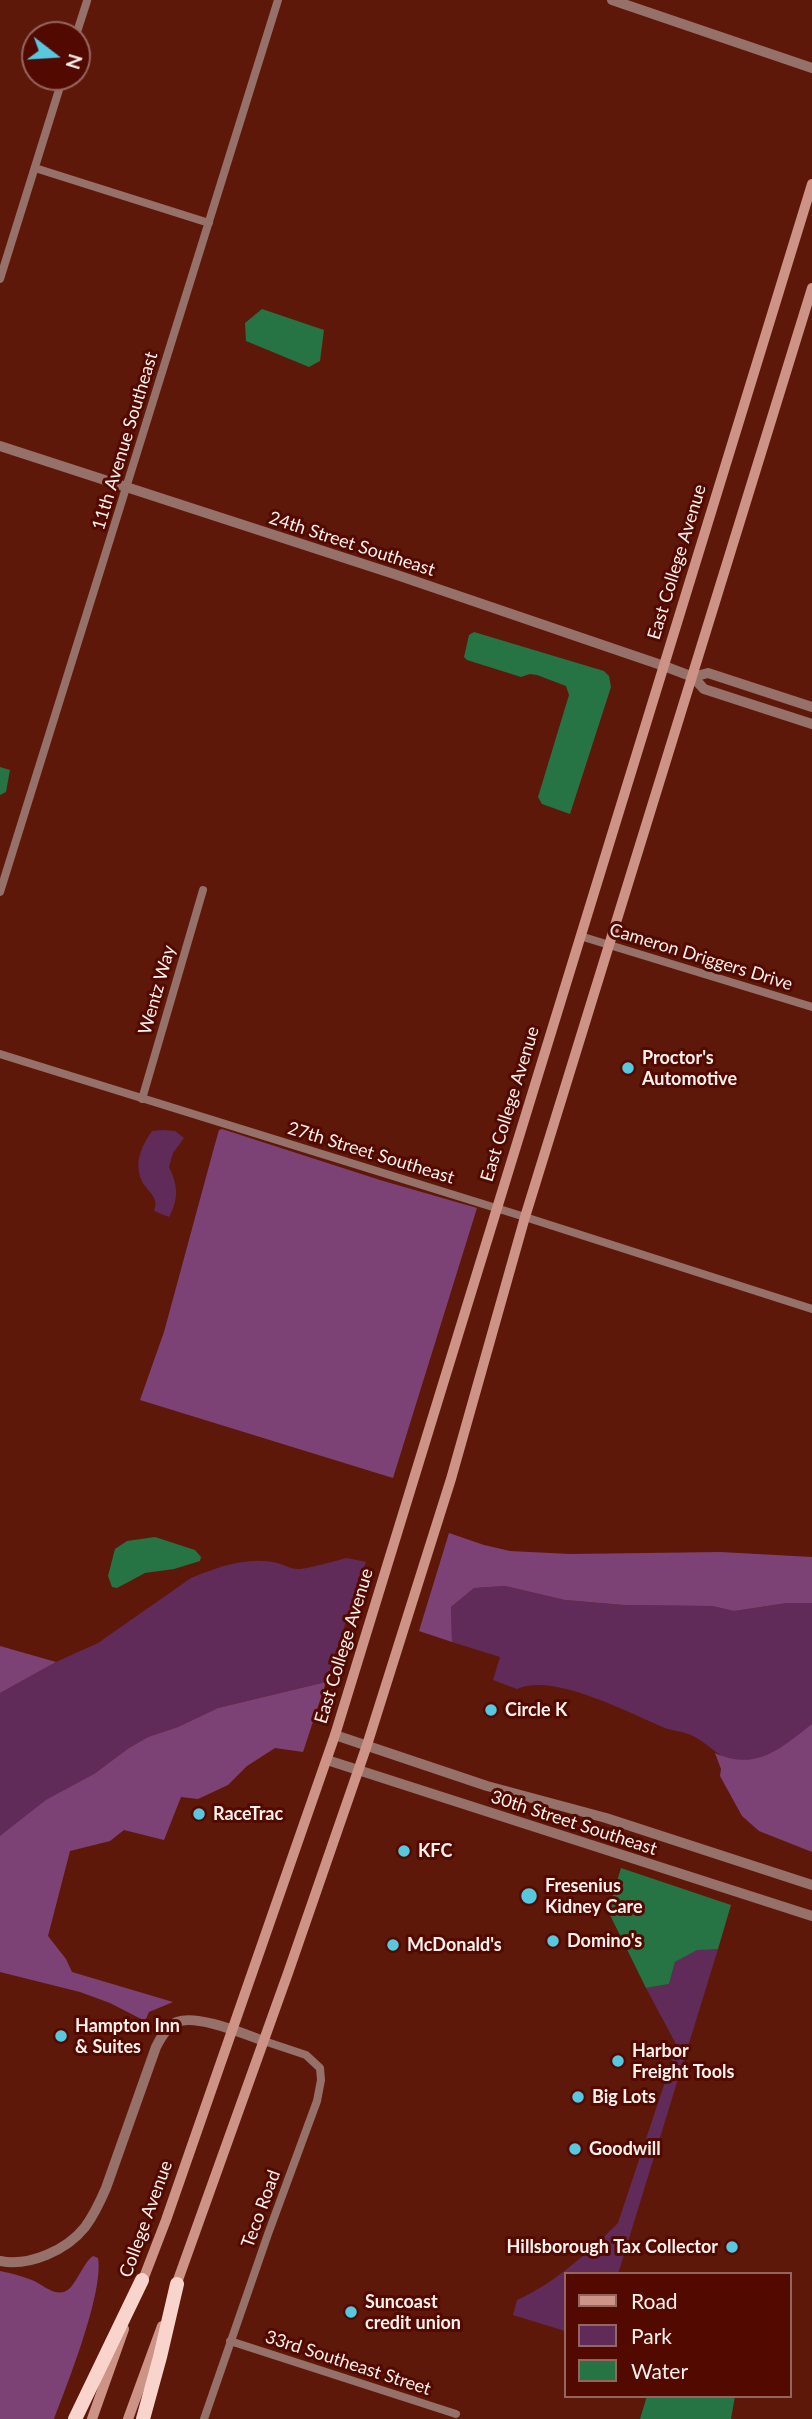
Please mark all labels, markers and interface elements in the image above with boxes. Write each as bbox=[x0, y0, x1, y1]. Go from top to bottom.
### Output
north arrow bbox=[21, 21, 91, 91]
text: N bbox=[62, 51, 88, 72]
street label: 11th Avenue Southeast bbox=[88, 349, 162, 533]
street label: East College Avenue bbox=[643, 482, 711, 642]
street label: 24th Street Southeast bbox=[266, 507, 438, 581]
street label: Cameron Driggers Drive bbox=[607, 919, 795, 995]
street label: Wentz Way bbox=[134, 943, 180, 1037]
street label: East College Avenue bbox=[476, 1024, 544, 1184]
place label: Proctor's Automotive bbox=[642, 1047, 737, 1090]
marker: Proctor's Automotive bbox=[620, 1060, 636, 1076]
street label: 27th Street Southeast bbox=[285, 1117, 457, 1189]
street label: East College Avenue bbox=[310, 1566, 378, 1726]
place label: Circle K bbox=[505, 1699, 567, 1721]
marker: Circle K bbox=[483, 1702, 499, 1718]
street label: 30th Street Southeast bbox=[488, 1786, 660, 1860]
place label: RaceTrac bbox=[213, 1803, 283, 1825]
marker: RaceTrac bbox=[191, 1806, 207, 1822]
place label: KFC bbox=[418, 1840, 452, 1862]
marker: KFC bbox=[396, 1843, 412, 1859]
place label: Fresenius Kidney Care bbox=[545, 1875, 643, 1918]
marker: Fresenius Kidney Care bbox=[519, 1886, 539, 1906]
place label: Domino's bbox=[567, 1930, 642, 1952]
marker: Domino's bbox=[545, 1933, 561, 1949]
place label: McDonald's bbox=[407, 1934, 502, 1956]
marker: McDonald's bbox=[385, 1937, 401, 1953]
place label: Hampton Inn & Suites bbox=[75, 2015, 180, 2058]
marker: Hampton Inn & Suites bbox=[53, 2028, 69, 2044]
place label: Harbor Freight Tools bbox=[632, 2040, 734, 2082]
marker: Harbor Freight Tools bbox=[610, 2053, 626, 2069]
place label: Big Lots bbox=[592, 2086, 656, 2108]
marker: Big Lots bbox=[570, 2089, 586, 2105]
place label: Goodwill bbox=[589, 2138, 661, 2160]
marker: Goodwill bbox=[567, 2141, 583, 2157]
street label: College Avenue bbox=[115, 2158, 177, 2280]
street label: Teco Road bbox=[237, 2167, 285, 2251]
place label: Hillsborough Tax Collector bbox=[507, 2236, 718, 2258]
marker: Hillsborough Tax Collector bbox=[724, 2239, 740, 2255]
legend bbox=[564, 2272, 791, 2398]
text: Road bbox=[631, 2288, 678, 2313]
place label: Suncoast credit union bbox=[365, 2291, 461, 2334]
marker: Suncoast credit union bbox=[343, 2304, 359, 2320]
text: Park bbox=[631, 2323, 672, 2348]
street label: 33rd Southeast Street bbox=[262, 2326, 434, 2400]
text: Water bbox=[631, 2358, 688, 2383]

